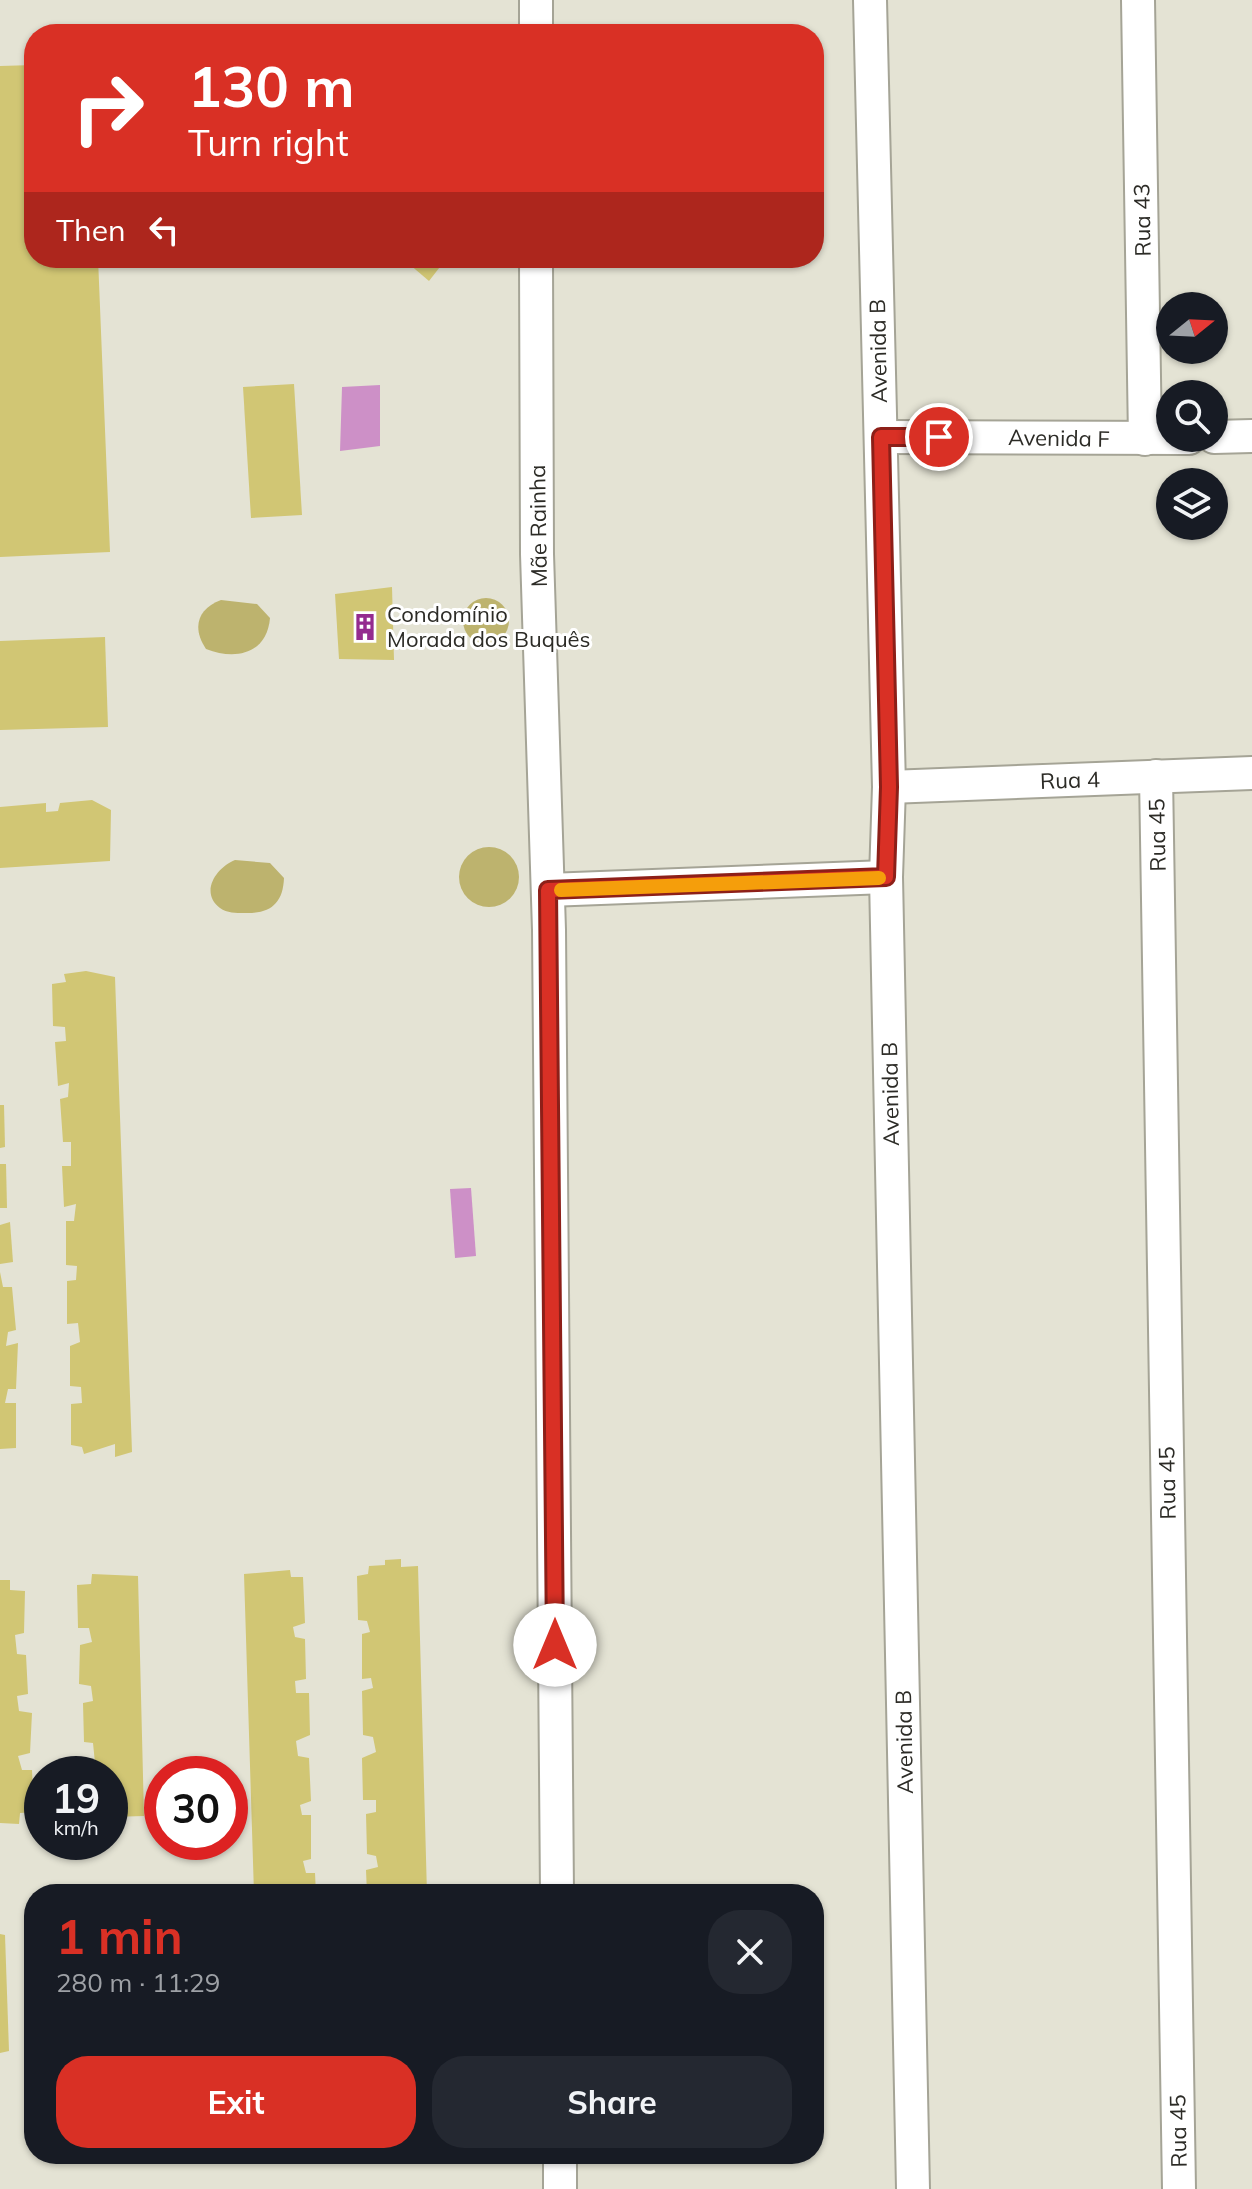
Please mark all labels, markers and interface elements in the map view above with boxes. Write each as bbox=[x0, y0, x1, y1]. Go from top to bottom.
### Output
text: 130 m bbox=[188, 51, 355, 121]
icon: right bbox=[56, 56, 160, 160]
text: Turn right bbox=[188, 120, 349, 165]
street label: Rua 43 bbox=[1127, 183, 1157, 257]
icon: left bbox=[142, 208, 186, 252]
text: Then bbox=[56, 211, 126, 249]
north arrow bbox=[1156, 292, 1228, 364]
map controls bbox=[1156, 292, 1228, 540]
street label: Avenida B bbox=[863, 299, 893, 403]
button: search bbox=[1156, 380, 1228, 452]
pin bbox=[905, 403, 973, 471]
icon: arrive bbox=[917, 415, 961, 459]
street label: Avenida F bbox=[1008, 423, 1110, 453]
street label: Mãe Rainha bbox=[523, 465, 553, 587]
button: layers bbox=[1156, 468, 1228, 540]
place label: Condomínio Morada dos Buquês bbox=[387, 600, 591, 653]
building icon: Condomínio Morada dos Buquês bbox=[350, 612, 380, 642]
street label: Rua 4 bbox=[1039, 765, 1101, 795]
street label: Rua 45 bbox=[1142, 798, 1172, 872]
street label: Avenida B bbox=[875, 1042, 905, 1146]
street label: Rua 45 bbox=[1152, 1446, 1182, 1520]
position arrow bbox=[513, 1603, 597, 1687]
street label: Avenida B bbox=[889, 1690, 919, 1794]
speed limit sign: 30 bbox=[144, 1756, 248, 1860]
text: 19 bbox=[52, 1773, 100, 1823]
text: km/h bbox=[53, 1815, 99, 1840]
text: 1 min bbox=[56, 1906, 183, 1966]
button: close bbox=[708, 1910, 792, 1994]
text: 280 m · 11:29 bbox=[56, 1966, 220, 1999]
button: Exit bbox=[56, 2056, 416, 2148]
button: Share bbox=[432, 2056, 792, 2148]
street label: Rua 45 bbox=[1163, 2094, 1193, 2168]

